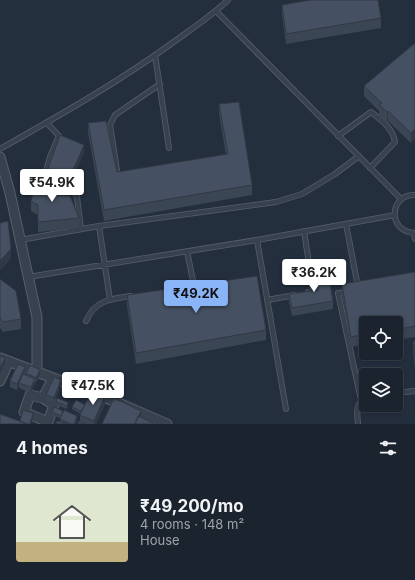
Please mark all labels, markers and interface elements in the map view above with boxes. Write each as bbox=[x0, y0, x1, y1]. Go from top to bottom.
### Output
pin: ₹54.9K bbox=[19, 169, 85, 203]
text: ₹54.9K bbox=[29, 174, 75, 190]
pin: ₹36.2K bbox=[281, 259, 347, 293]
text: ₹36.2K bbox=[291, 264, 337, 280]
pin: ₹49.2K bbox=[163, 280, 229, 314]
text: ₹49.2K bbox=[173, 285, 219, 301]
map controls bbox=[359, 316, 403, 412]
button: locate bbox=[359, 316, 403, 360]
button: layers bbox=[359, 368, 403, 412]
pin: ₹47.5K bbox=[60, 372, 126, 406]
text: ₹47.5K bbox=[71, 377, 115, 393]
icon: filters bbox=[377, 437, 399, 459]
text: 4 homes bbox=[16, 438, 88, 458]
text: ₹49,200/mo bbox=[140, 496, 244, 516]
icon: home bbox=[48, 498, 96, 546]
text: 4 rooms · 148 m² bbox=[140, 516, 244, 532]
text: House bbox=[140, 532, 180, 548]

